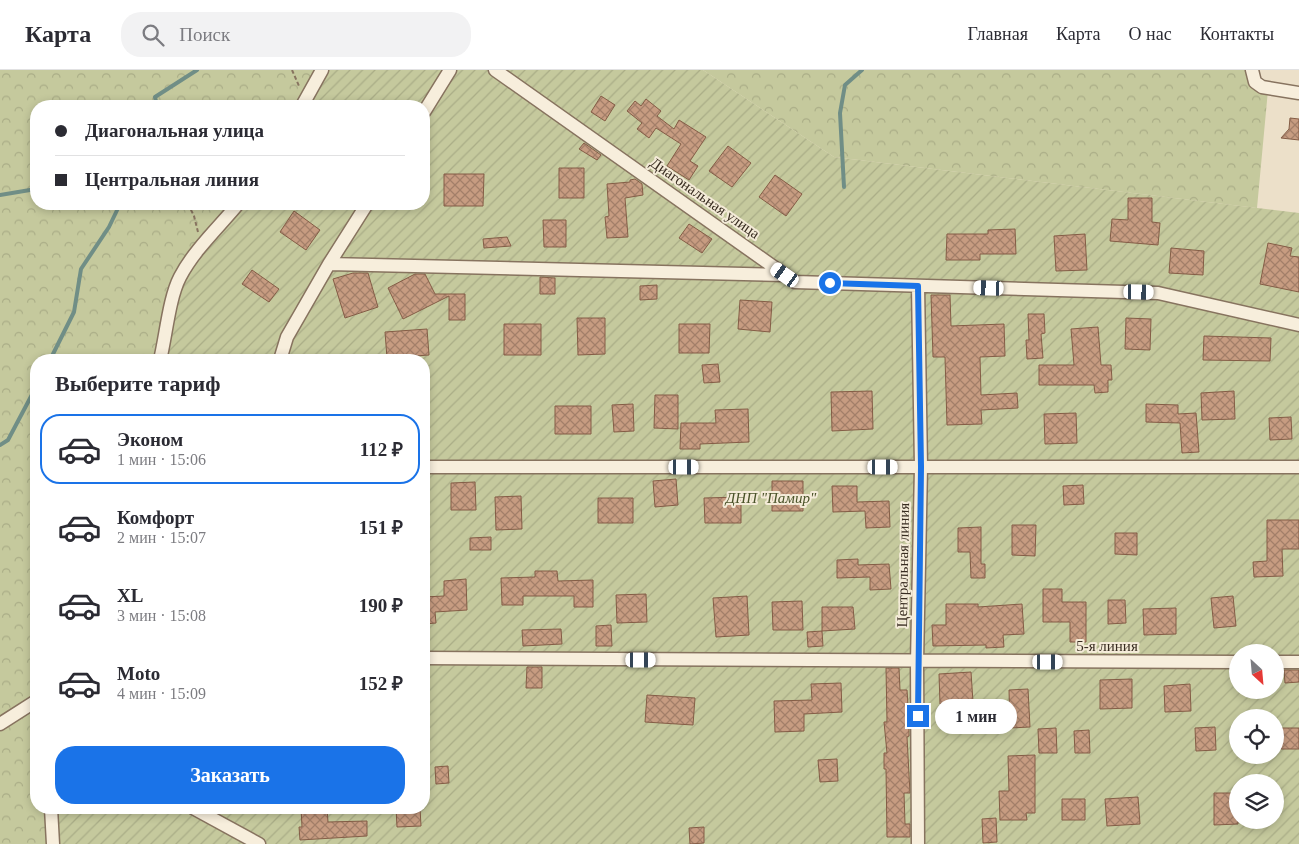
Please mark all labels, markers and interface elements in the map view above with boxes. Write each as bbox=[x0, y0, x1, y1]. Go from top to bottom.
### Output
search box bbox=[121, 12, 471, 57]
text: Карта bbox=[25, 21, 91, 47]
icon: search bbox=[139, 21, 167, 49]
text: Поиск bbox=[179, 24, 230, 45]
text: Главная bbox=[968, 24, 1028, 44]
text: Карта bbox=[1056, 24, 1101, 44]
text: О нас bbox=[1129, 24, 1172, 44]
text: Контакты bbox=[1200, 24, 1274, 44]
text: Диагональная улица bbox=[85, 120, 264, 141]
street label: Диагональная улица bbox=[647, 154, 763, 242]
text: Центральная линия bbox=[85, 169, 259, 190]
car bbox=[768, 260, 801, 290]
route start bbox=[819, 272, 841, 294]
car bbox=[973, 280, 1004, 296]
car bbox=[1123, 284, 1154, 300]
text: Выберите тариф bbox=[55, 371, 221, 396]
icon: car bbox=[57, 427, 102, 472]
text: Эконом bbox=[117, 429, 183, 450]
text: 112 ₽ bbox=[360, 439, 403, 460]
text: 1 мин · 15:06 bbox=[117, 451, 206, 468]
car bbox=[669, 460, 699, 475]
car bbox=[868, 460, 898, 475]
park label: ДНП "Памир" bbox=[724, 490, 817, 506]
street label: Центральная линия bbox=[894, 502, 912, 627]
icon: car bbox=[57, 505, 102, 550]
text: Комфорт bbox=[117, 507, 194, 528]
text: 151 ₽ bbox=[359, 517, 403, 538]
text: 2 мин · 15:07 bbox=[117, 529, 206, 546]
icon: car bbox=[57, 583, 102, 628]
text: XL bbox=[117, 585, 143, 606]
text: 190 ₽ bbox=[359, 595, 403, 616]
text: 3 мин · 15:08 bbox=[117, 607, 206, 624]
street label: 5-я линия bbox=[1076, 638, 1138, 654]
north arrow bbox=[1229, 644, 1284, 699]
map controls bbox=[1229, 644, 1284, 829]
car bbox=[626, 653, 656, 668]
car bbox=[1033, 655, 1063, 670]
icon: car bbox=[57, 661, 102, 706]
text: Moto bbox=[117, 663, 160, 684]
text: 152 ₽ bbox=[359, 673, 403, 694]
text: 4 мин · 15:09 bbox=[117, 685, 206, 702]
callout: 1 мин bbox=[936, 698, 1018, 734]
route end bbox=[907, 705, 929, 727]
text: 1 мин bbox=[955, 708, 997, 725]
button: locate bbox=[1229, 709, 1284, 764]
button: Заказать bbox=[55, 746, 405, 804]
button: layers bbox=[1229, 774, 1284, 829]

